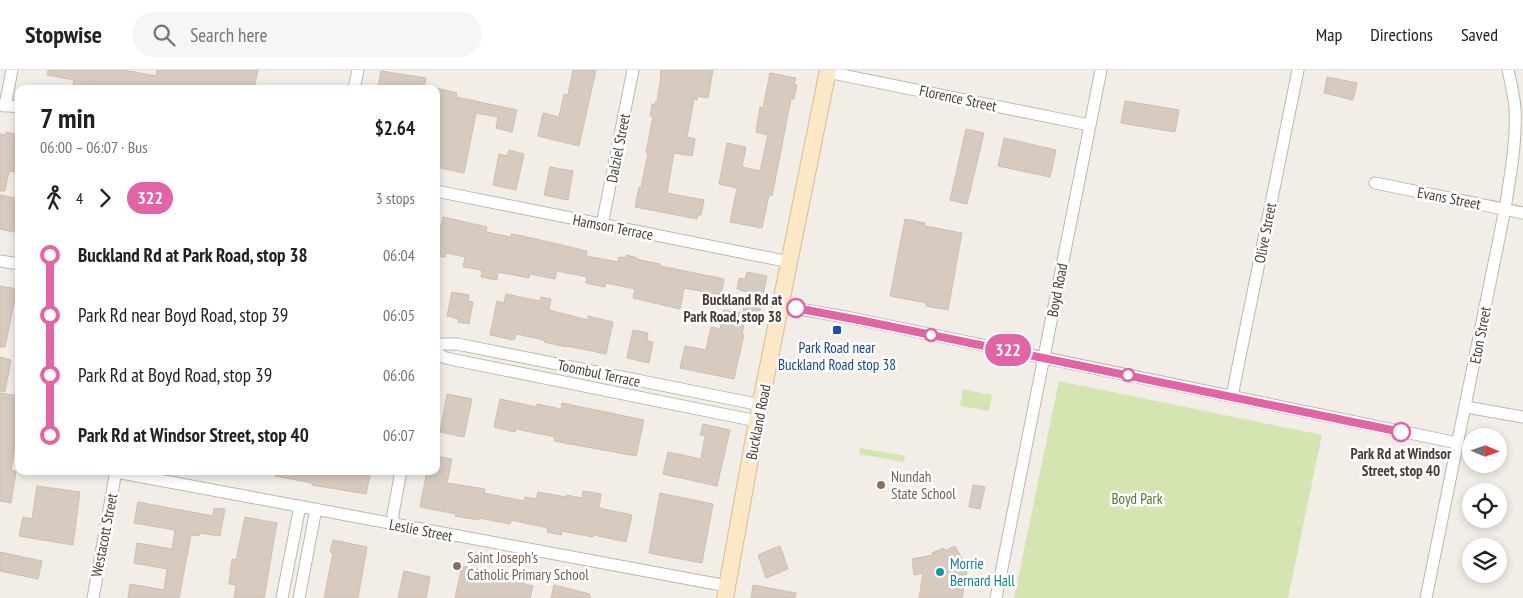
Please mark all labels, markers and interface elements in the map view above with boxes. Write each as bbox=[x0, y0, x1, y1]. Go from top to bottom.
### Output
search box bbox=[132, 12, 482, 57]
text: Stopwise bbox=[25, 19, 102, 50]
icon: search bbox=[150, 21, 178, 49]
text: Search here bbox=[190, 23, 267, 47]
text: Map bbox=[1316, 23, 1342, 46]
text: Directions bbox=[1370, 23, 1433, 46]
text: Saved bbox=[1461, 23, 1498, 46]
street label: Florence Street bbox=[918, 81, 998, 115]
text: 7 min bbox=[40, 99, 95, 136]
street label: Dalziel Street bbox=[602, 112, 634, 184]
text: $2.64 bbox=[375, 116, 415, 140]
text: 06:00 – 06:07 · Bus bbox=[40, 137, 148, 157]
street label: Evans Street bbox=[1416, 183, 1482, 213]
icon: walk bbox=[40, 184, 68, 212]
icon: forward bbox=[91, 184, 119, 212]
text: 322 bbox=[137, 186, 163, 209]
text: 4 bbox=[76, 188, 83, 208]
text: 3 stops bbox=[375, 188, 415, 208]
street label: Olive Street bbox=[1250, 201, 1280, 265]
street label: Hamson Terrace bbox=[571, 210, 655, 244]
text: Buckland Rd at Park Road, stop 38 bbox=[78, 243, 308, 267]
text: 06:04 bbox=[383, 245, 415, 265]
street label: Boyd Road bbox=[1042, 262, 1072, 318]
place label: Buckland Rd at Park Road, stop 38 bbox=[683, 290, 783, 326]
marker: Buckland Rd at Park Road, stop 38 bbox=[786, 298, 806, 318]
text: Park Rd near Boyd Road, stop 39 bbox=[78, 303, 288, 327]
text: 06:05 bbox=[383, 305, 415, 325]
street label: Eton Street bbox=[1465, 305, 1495, 365]
marker: Park Road near Buckland Road stop 38 bbox=[831, 324, 843, 336]
unlabelled marker bbox=[924, 328, 938, 342]
line badge: 322 bbox=[979, 334, 1037, 366]
place label: Park Road near Buckland Road stop 38 bbox=[778, 338, 896, 374]
text: 322 bbox=[995, 338, 1021, 361]
street label: Toombul Terrace bbox=[556, 355, 642, 391]
text: Park Rd at Boyd Road, stop 39 bbox=[78, 363, 272, 387]
text: 06:06 bbox=[383, 365, 415, 385]
unlabelled marker bbox=[1121, 368, 1135, 382]
street label: Buckland Road bbox=[741, 383, 775, 461]
marker: Park Rd at Windsor Street, stop 40 bbox=[1391, 422, 1411, 442]
text: Park Rd at Windsor Street, stop 40 bbox=[78, 423, 309, 447]
text: 06:07 bbox=[383, 425, 415, 445]
north arrow bbox=[1462, 428, 1508, 472]
map controls bbox=[1462, 428, 1507, 583]
place label: Park Rd at Windsor Street, stop 40 bbox=[1351, 444, 1452, 480]
place label: Nundah State School bbox=[891, 467, 956, 503]
marker: Nundah State School bbox=[875, 479, 887, 491]
button: locate bbox=[1462, 483, 1507, 528]
park label: Boyd Park bbox=[1111, 489, 1163, 508]
street label: Westacott Street bbox=[87, 491, 121, 579]
street label: Leslie Street bbox=[388, 515, 454, 545]
button: layers bbox=[1462, 538, 1507, 583]
place label: Saint Joseph's Catholic Primary School bbox=[467, 548, 589, 584]
place label: Morrie Bernard Hall bbox=[950, 554, 1015, 590]
marker: Saint Joseph's Catholic Primary School bbox=[451, 560, 463, 572]
marker: Morrie Bernard Hall bbox=[934, 566, 946, 578]

